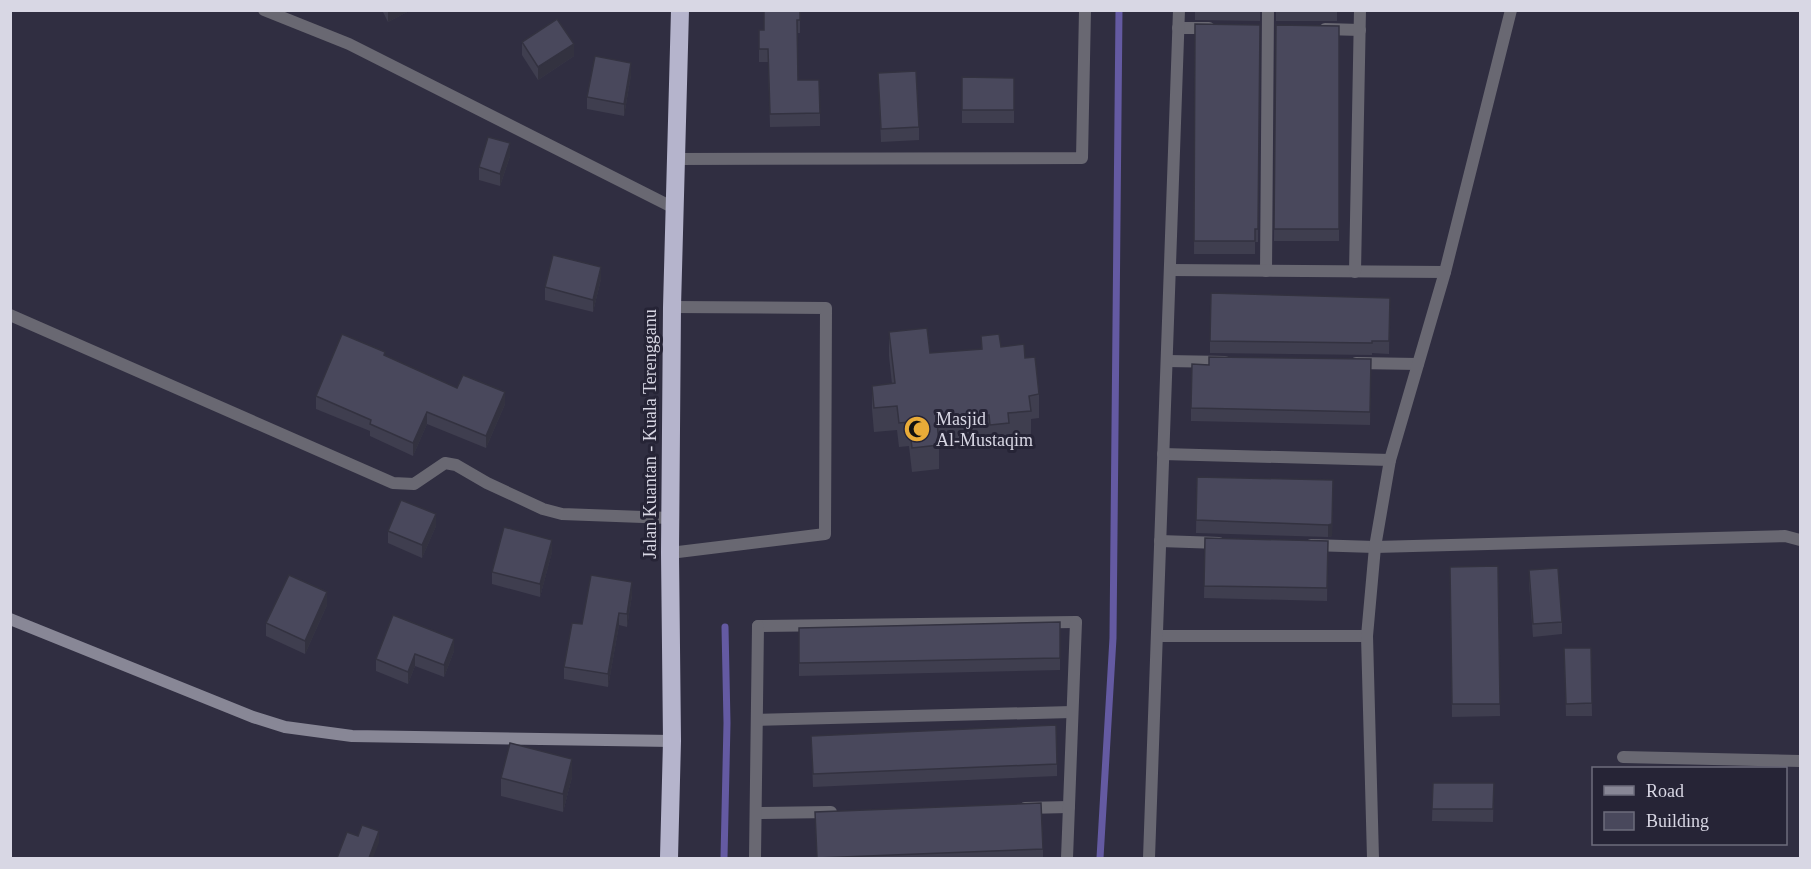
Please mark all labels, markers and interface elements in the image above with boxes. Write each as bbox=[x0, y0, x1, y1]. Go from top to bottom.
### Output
street label: Jalan Kuantan - Kuala Terengganu bbox=[640, 309, 660, 559]
place label: Masjid Al-Mustaqim bbox=[936, 409, 1033, 450]
mosque icon: Masjid Al-Mustaqim bbox=[902, 414, 932, 444]
legend bbox=[1592, 767, 1787, 845]
text: Road bbox=[1646, 781, 1684, 801]
text: Building bbox=[1646, 811, 1709, 831]

